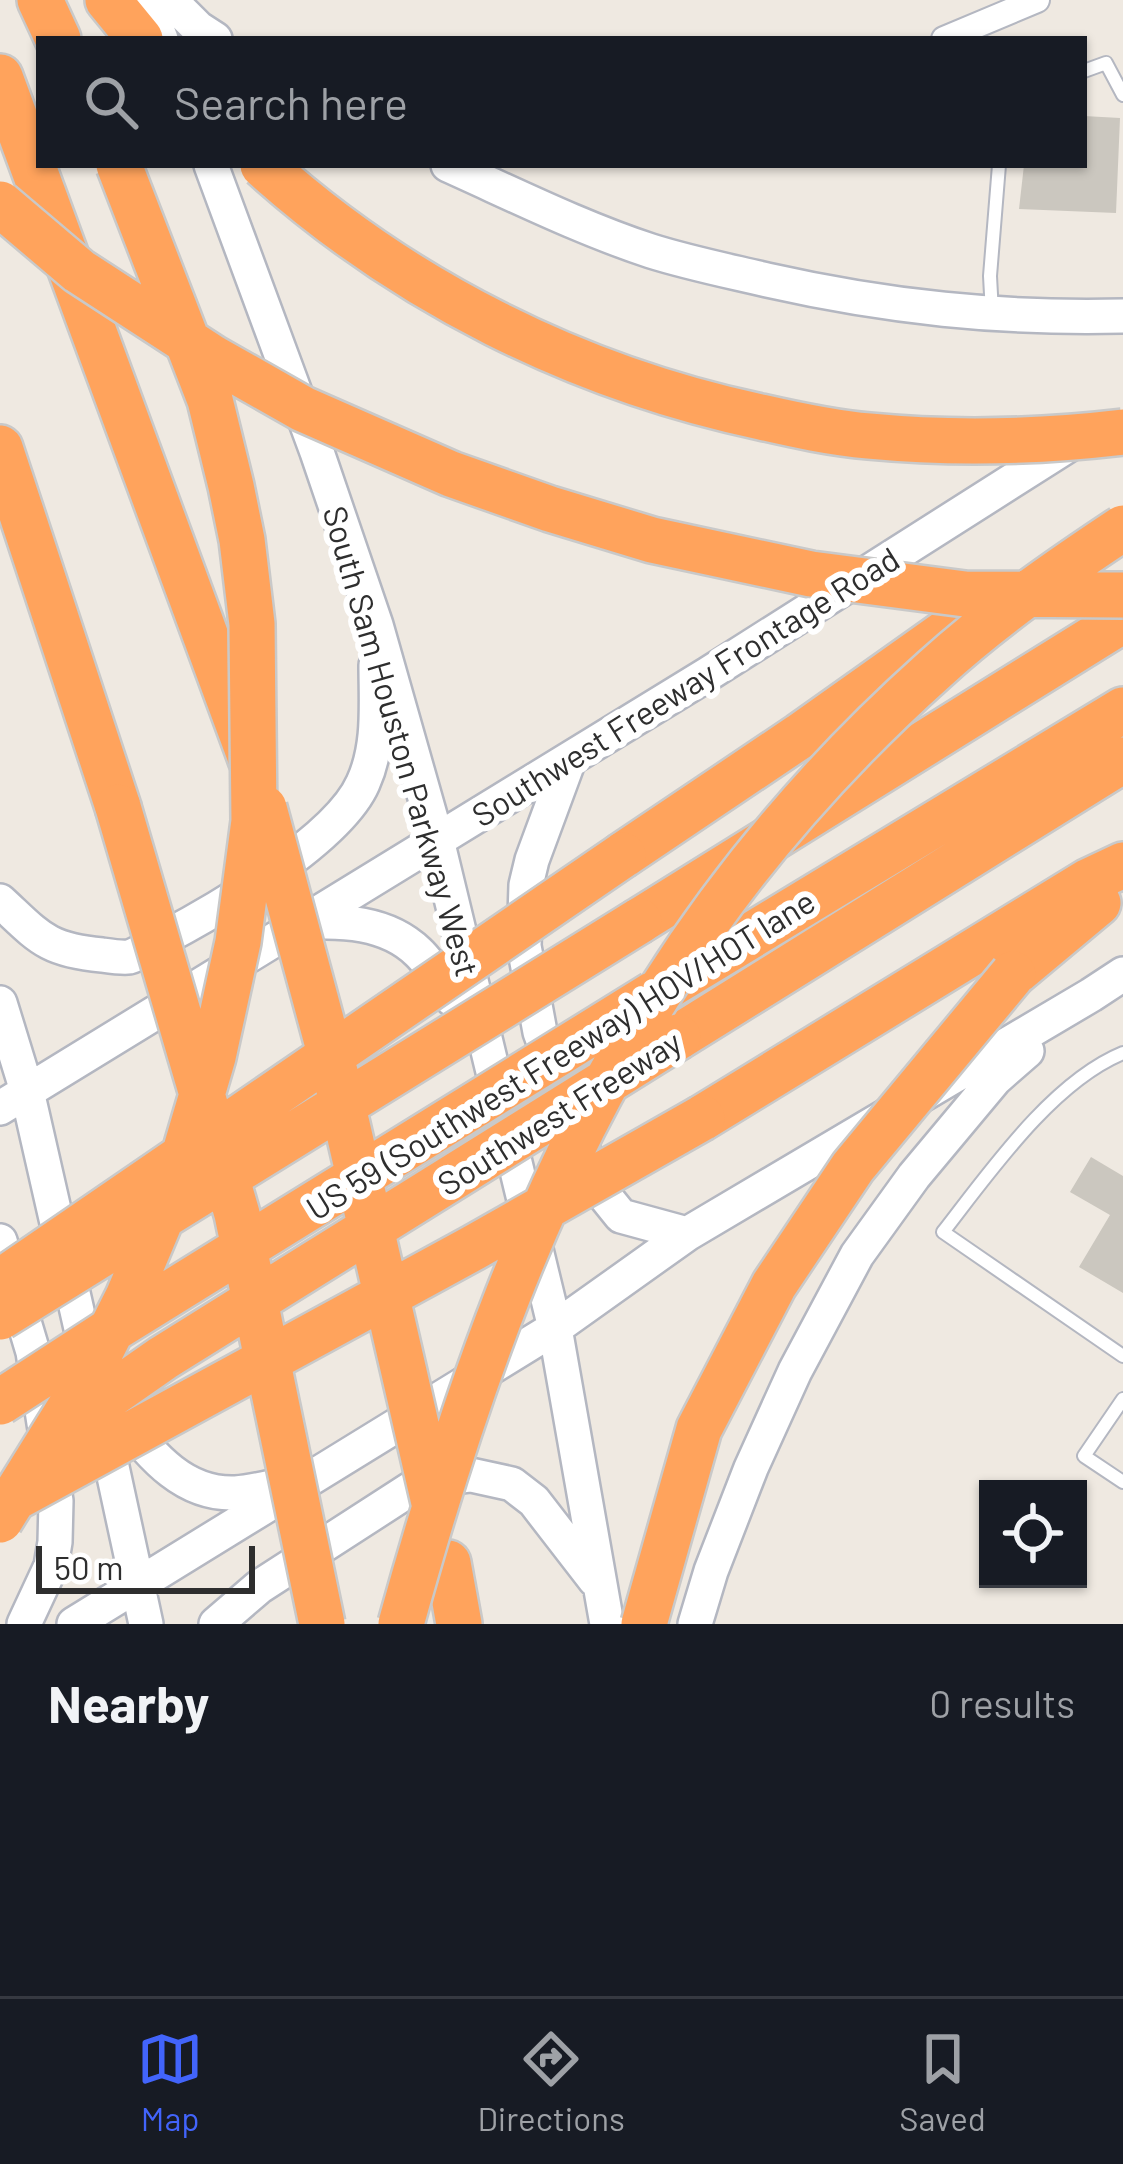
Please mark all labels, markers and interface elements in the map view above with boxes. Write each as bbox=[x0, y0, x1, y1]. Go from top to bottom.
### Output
search box bbox=[36, 36, 1087, 168]
icon: search bbox=[78, 69, 144, 135]
text: Search here bbox=[174, 75, 408, 129]
street label: South Sam Houston Parkway West bbox=[316, 501, 488, 981]
street label: Southwest Freeway Frontage Road bbox=[464, 538, 906, 834]
street label: US 59 (Southwest Freeway) HOV/HOT lane bbox=[299, 880, 821, 1228]
street label: Southwest Freeway bbox=[430, 1021, 688, 1203]
map controls bbox=[979, 1480, 1087, 1588]
button: locate bbox=[979, 1480, 1087, 1588]
scale bar bbox=[36, 1540, 255, 1593]
text: 50 m bbox=[54, 1547, 124, 1587]
text: Nearby bbox=[48, 1672, 209, 1733]
text: 0 results bbox=[929, 1679, 1075, 1726]
tab: Map bbox=[137, 2026, 203, 2138]
tab: Directions bbox=[477, 2026, 625, 2138]
tab: Saved bbox=[899, 2026, 986, 2138]

